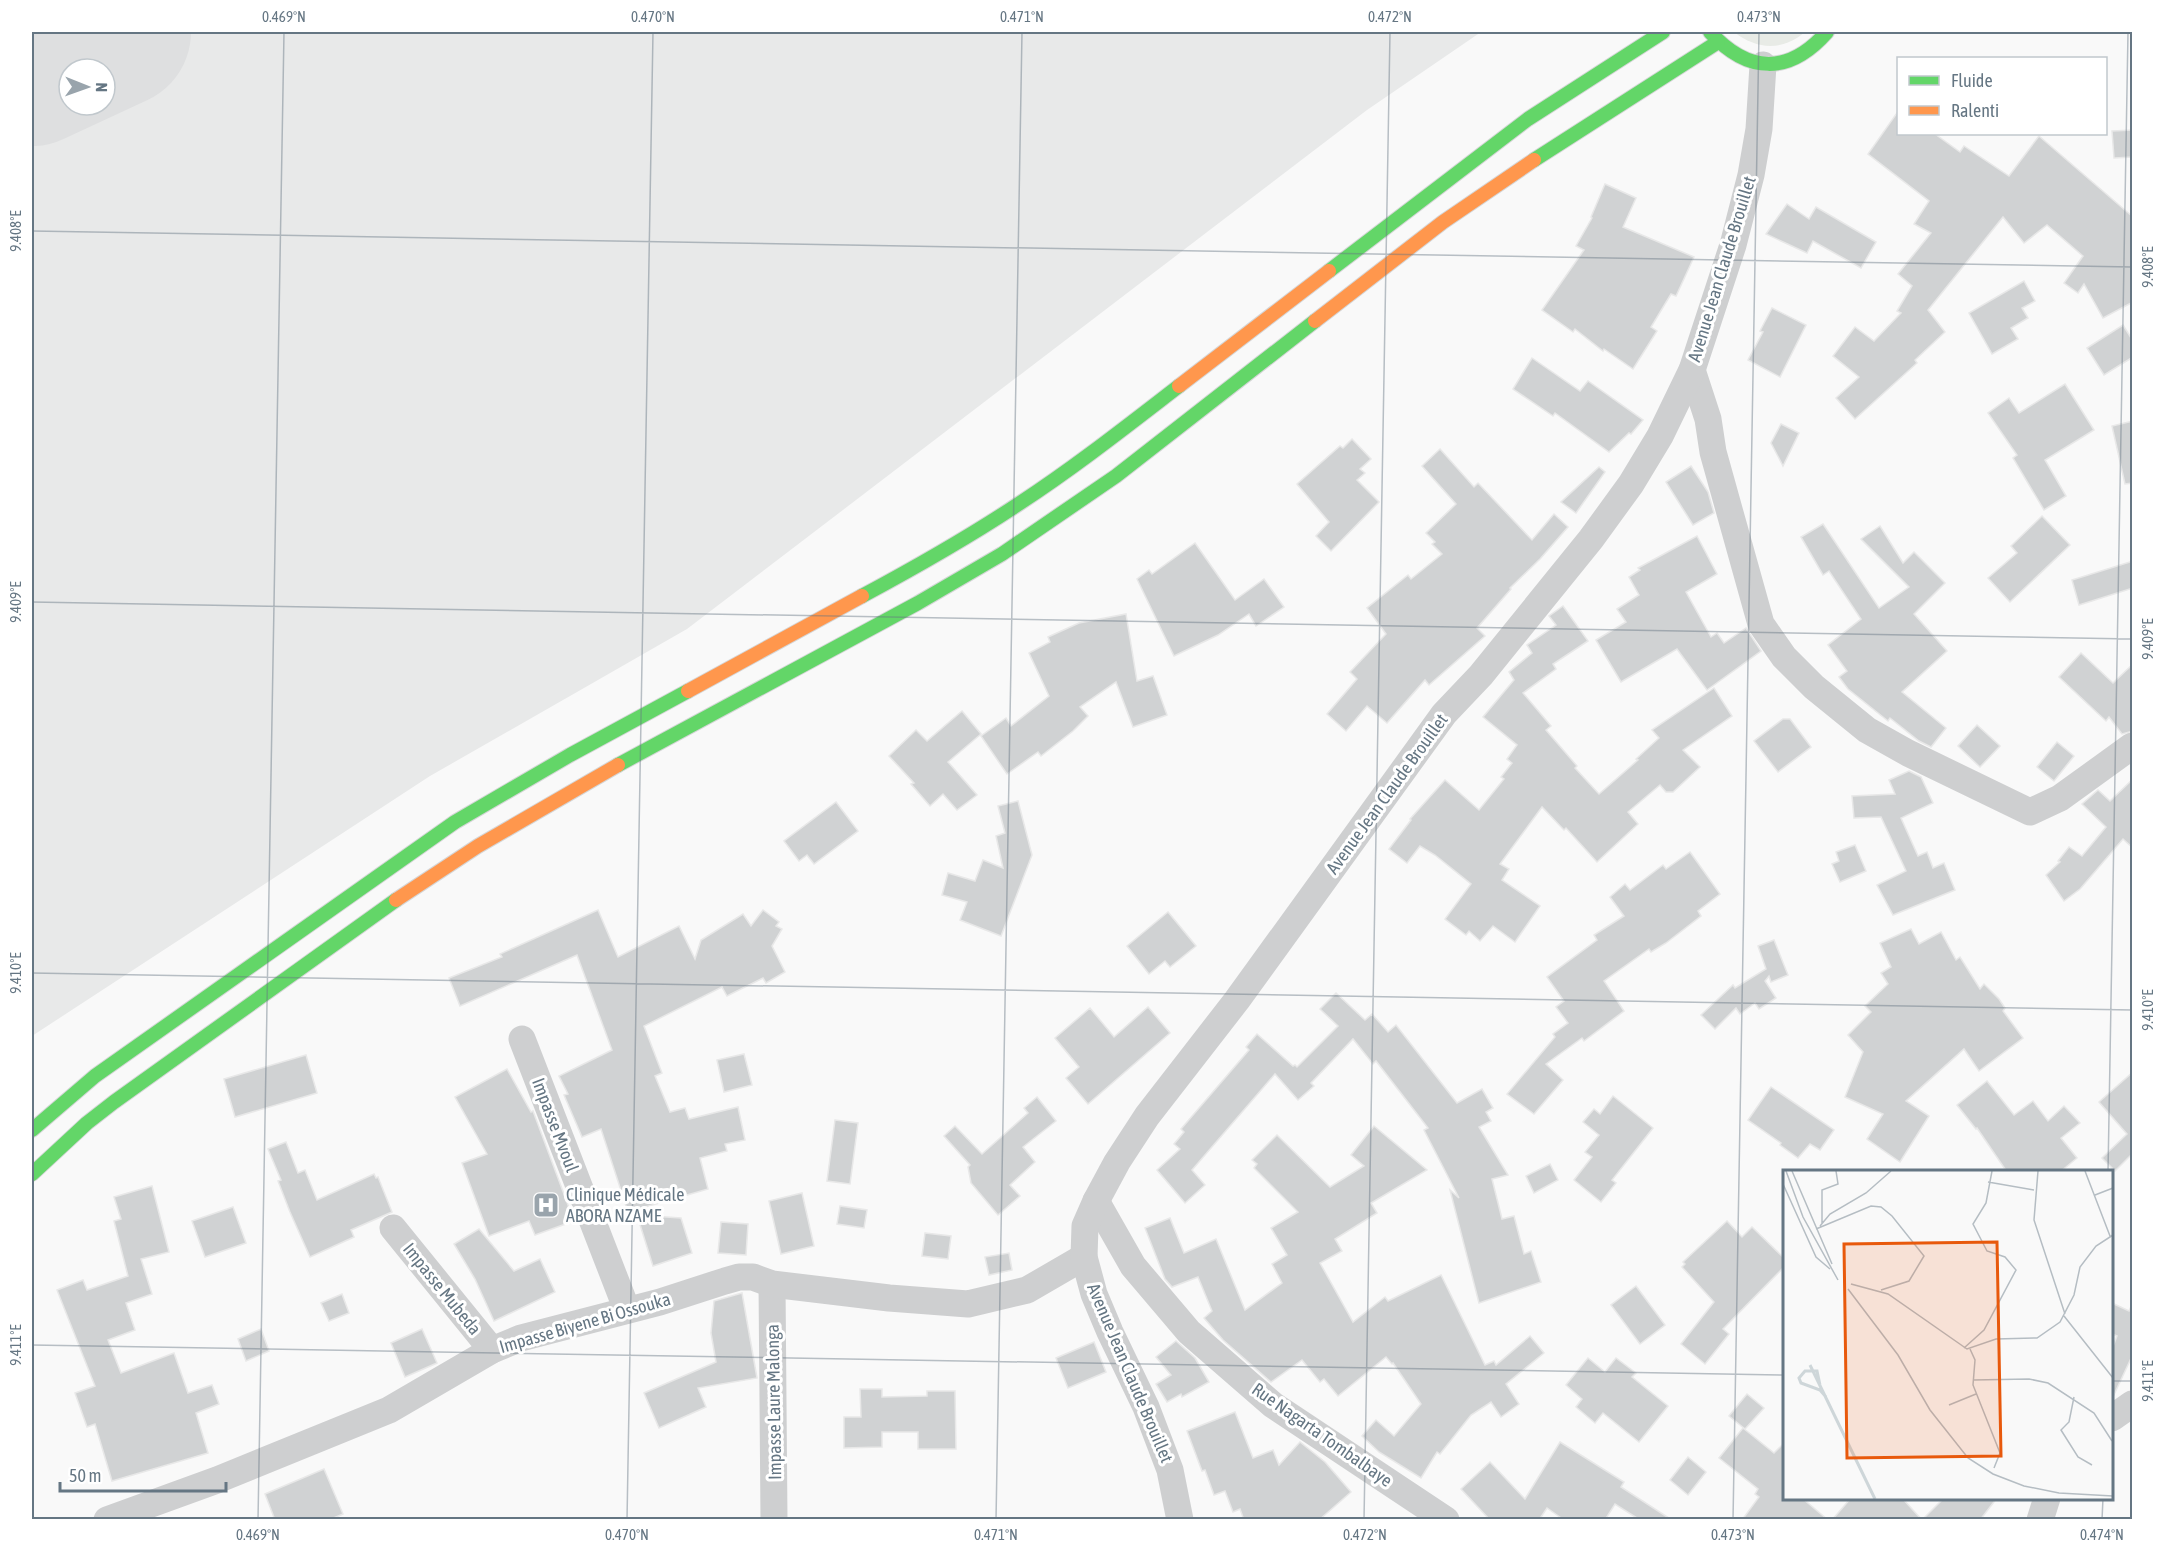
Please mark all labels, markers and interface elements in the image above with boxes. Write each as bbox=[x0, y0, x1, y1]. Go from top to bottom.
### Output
text: 0.469°N bbox=[262, 8, 306, 25]
text: 0.470°N bbox=[631, 8, 675, 25]
text: 0.471°N bbox=[1000, 8, 1044, 25]
text: 0.472°N bbox=[1368, 8, 1412, 25]
text: 0.473°N bbox=[1737, 8, 1781, 25]
north arrow bbox=[57, 57, 117, 117]
legend bbox=[1897, 57, 2107, 135]
text: Fluide bbox=[1951, 70, 1993, 91]
text: N bbox=[93, 82, 111, 92]
text: Ralenti bbox=[1951, 100, 1999, 121]
street label: Avenue Jean Claude Brouillet bbox=[1683, 174, 1760, 364]
text: 9.408°E bbox=[7, 210, 24, 252]
text: 9.408°E bbox=[2139, 246, 2156, 288]
text: 9.409°E bbox=[7, 581, 24, 623]
text: 9.409°E bbox=[2139, 618, 2156, 660]
street label: Avenue Jean Claude Brouillet bbox=[1321, 710, 1452, 878]
text: 9.410°E bbox=[7, 952, 24, 994]
text: 9.410°E bbox=[2139, 989, 2156, 1031]
street label: Impasse Mvoul bbox=[528, 1075, 583, 1175]
inset map bbox=[1783, 1170, 2113, 1500]
place label: Clinique Médicale ABORA NZAME bbox=[566, 1184, 684, 1226]
hospital icon: Clinique Médicale ABORA NZAME bbox=[531, 1190, 561, 1220]
street label: Impasse Mubeda bbox=[399, 1239, 486, 1339]
street label: Avenue Jean Claude Brouillet bbox=[1083, 1280, 1178, 1466]
street label: Impasse Biyene Bi Ossouka bbox=[497, 1288, 673, 1357]
text: 9.411°E bbox=[7, 1324, 24, 1366]
street label: Impasse Laure Malonga bbox=[762, 1324, 785, 1480]
text: 9.411°E bbox=[2139, 1360, 2156, 1402]
street label: Rue Nagarta Tombalbaye bbox=[1248, 1378, 1396, 1491]
scale bar bbox=[60, 1455, 226, 1493]
text: 50 m bbox=[69, 1465, 101, 1486]
text: 0.469°N bbox=[236, 1526, 280, 1543]
text: 0.470°N bbox=[605, 1526, 649, 1543]
text: 0.471°N bbox=[974, 1526, 1018, 1543]
text: 0.472°N bbox=[1343, 1526, 1387, 1543]
text: 0.473°N bbox=[1711, 1526, 1755, 1543]
text: 0.474°N bbox=[2080, 1526, 2124, 1543]

